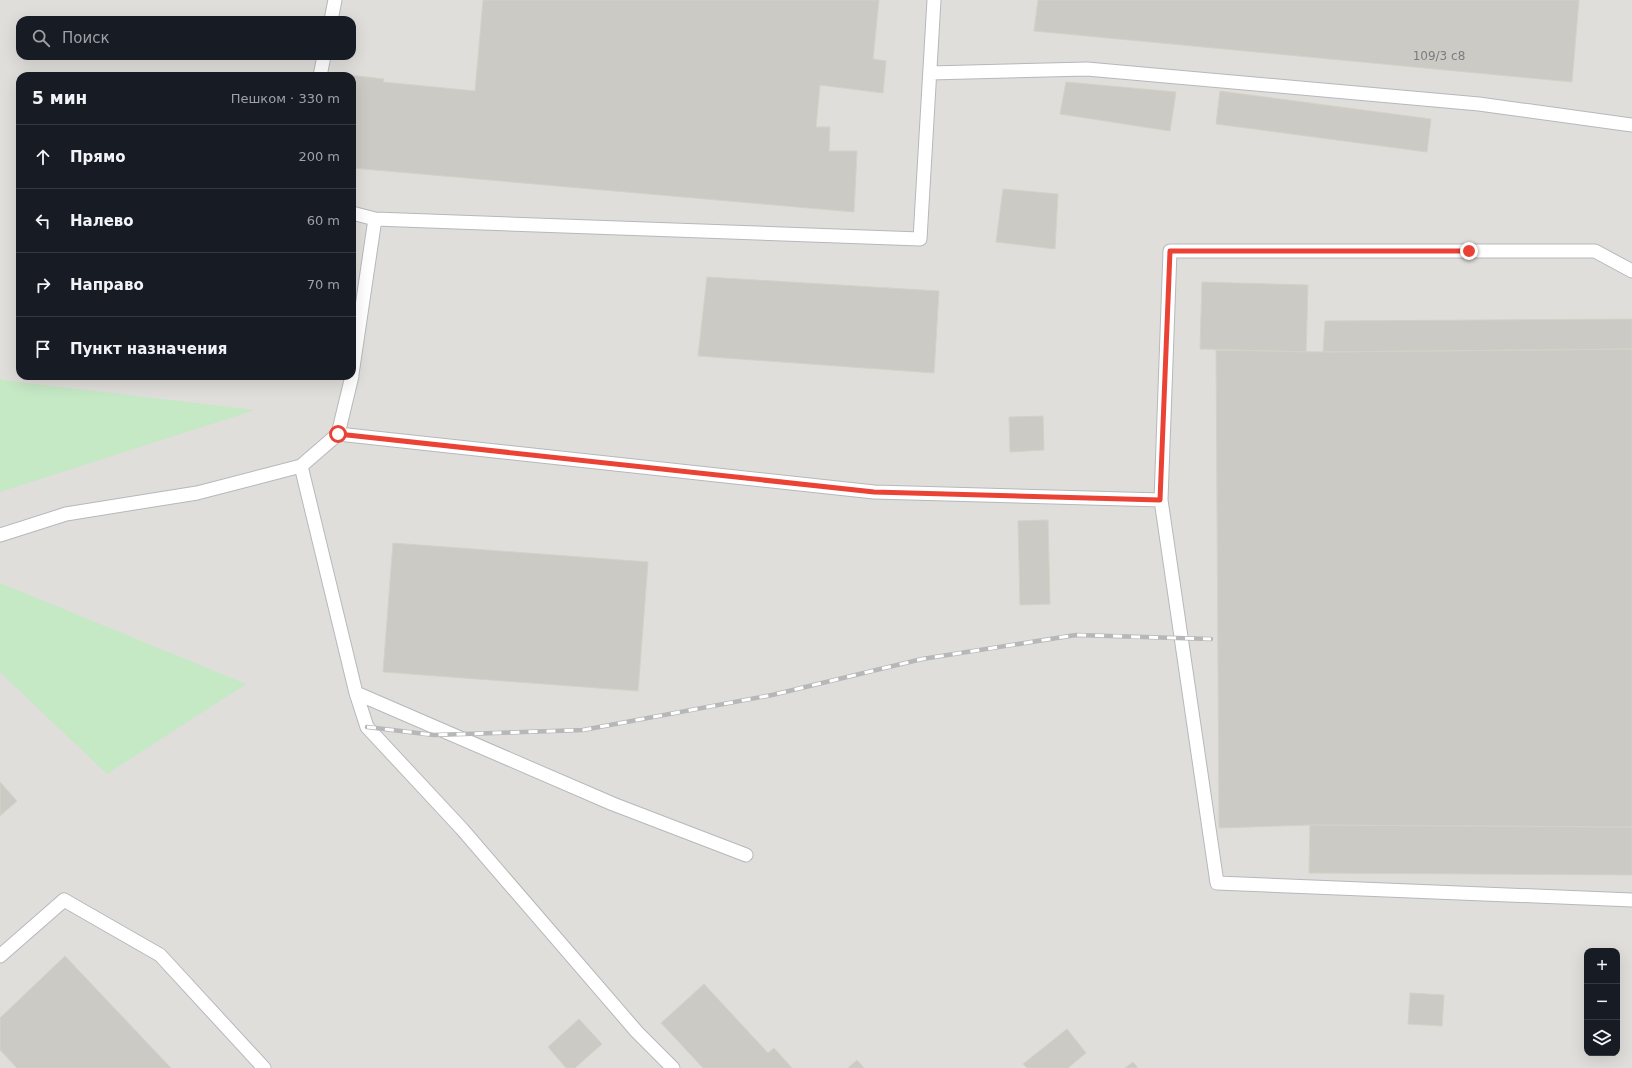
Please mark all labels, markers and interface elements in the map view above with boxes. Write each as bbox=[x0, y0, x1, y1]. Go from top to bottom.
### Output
search box bbox=[16, 16, 356, 60]
icon: search bbox=[30, 27, 52, 49]
text: Поиск bbox=[62, 29, 110, 47]
house number: 109/3 с8 bbox=[1413, 49, 1465, 63]
text: 5 мин bbox=[32, 88, 87, 108]
text: Пешком · 330 m bbox=[231, 91, 340, 106]
icon: ahead bbox=[32, 146, 54, 168]
text: Прямо bbox=[70, 148, 126, 166]
text: 200 m bbox=[298, 149, 340, 164]
icon: left bbox=[32, 210, 54, 232]
text: Налево bbox=[70, 212, 134, 230]
text: 60 m bbox=[307, 213, 340, 228]
route end bbox=[1460, 242, 1478, 260]
icon: right bbox=[32, 274, 54, 296]
text: Направо bbox=[70, 276, 144, 294]
text: 70 m bbox=[307, 277, 340, 292]
icon: arrive bbox=[32, 338, 54, 360]
text: Пункт назначения bbox=[70, 340, 227, 358]
route start bbox=[329, 425, 347, 443]
map controls bbox=[1584, 948, 1620, 1056]
button: + bbox=[1584, 948, 1620, 984]
button: − bbox=[1584, 984, 1620, 1020]
button: layers bbox=[1584, 1020, 1620, 1056]

